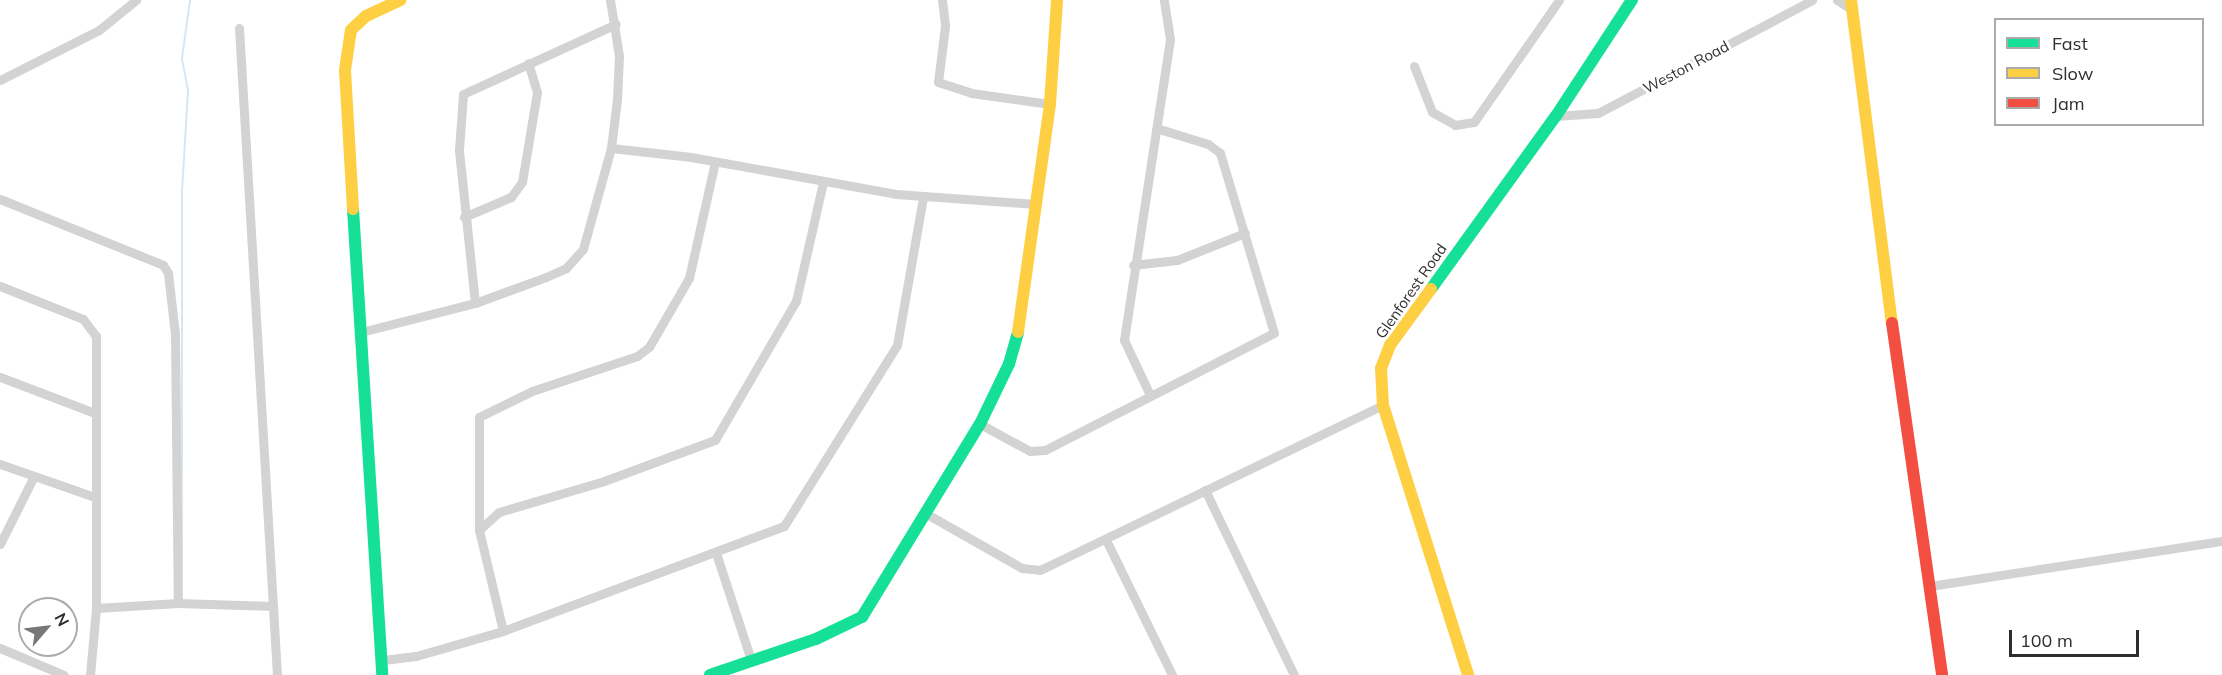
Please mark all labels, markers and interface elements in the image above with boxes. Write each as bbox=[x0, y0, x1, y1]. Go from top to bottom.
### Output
legend bbox=[1994, 18, 2204, 126]
text: Fast bbox=[2052, 32, 2088, 55]
street label: Weston Road bbox=[1640, 37, 1732, 97]
text: Slow bbox=[2052, 62, 2093, 85]
text: Jam bbox=[2052, 92, 2085, 115]
street label: Glenforest Road bbox=[1372, 240, 1450, 342]
north arrow bbox=[18, 597, 78, 657]
text: N bbox=[50, 609, 74, 630]
scale bar bbox=[2012, 618, 2142, 656]
text: 100 m bbox=[2020, 629, 2073, 652]

